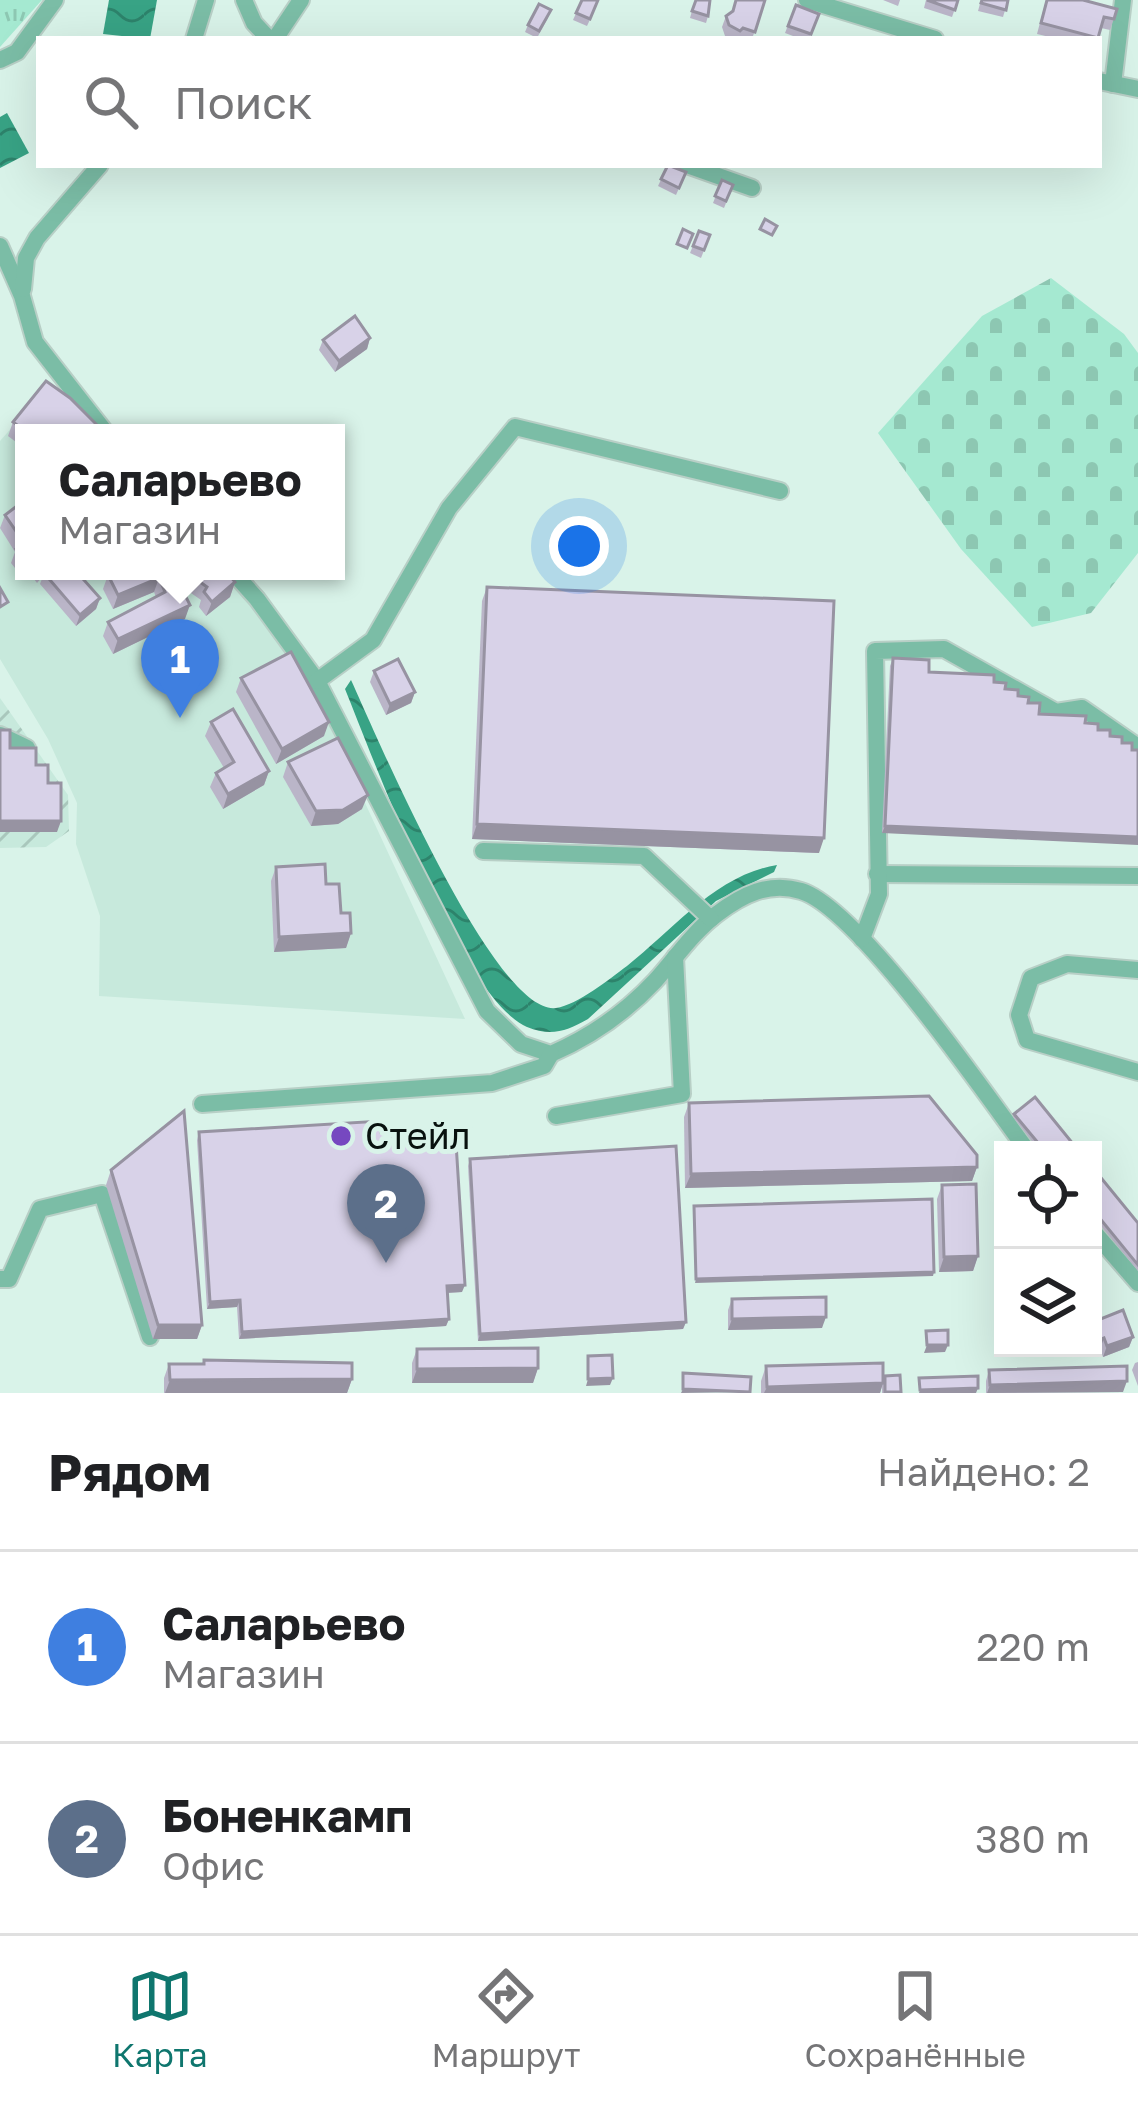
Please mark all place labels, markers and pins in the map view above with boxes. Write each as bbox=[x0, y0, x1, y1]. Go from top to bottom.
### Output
pin: 1 bbox=[141, 619, 219, 718]
place label: Стейл bbox=[365, 1114, 471, 1157]
marker: Стейл bbox=[328, 1123, 354, 1149]
pin: 2 bbox=[347, 1164, 425, 1263]

